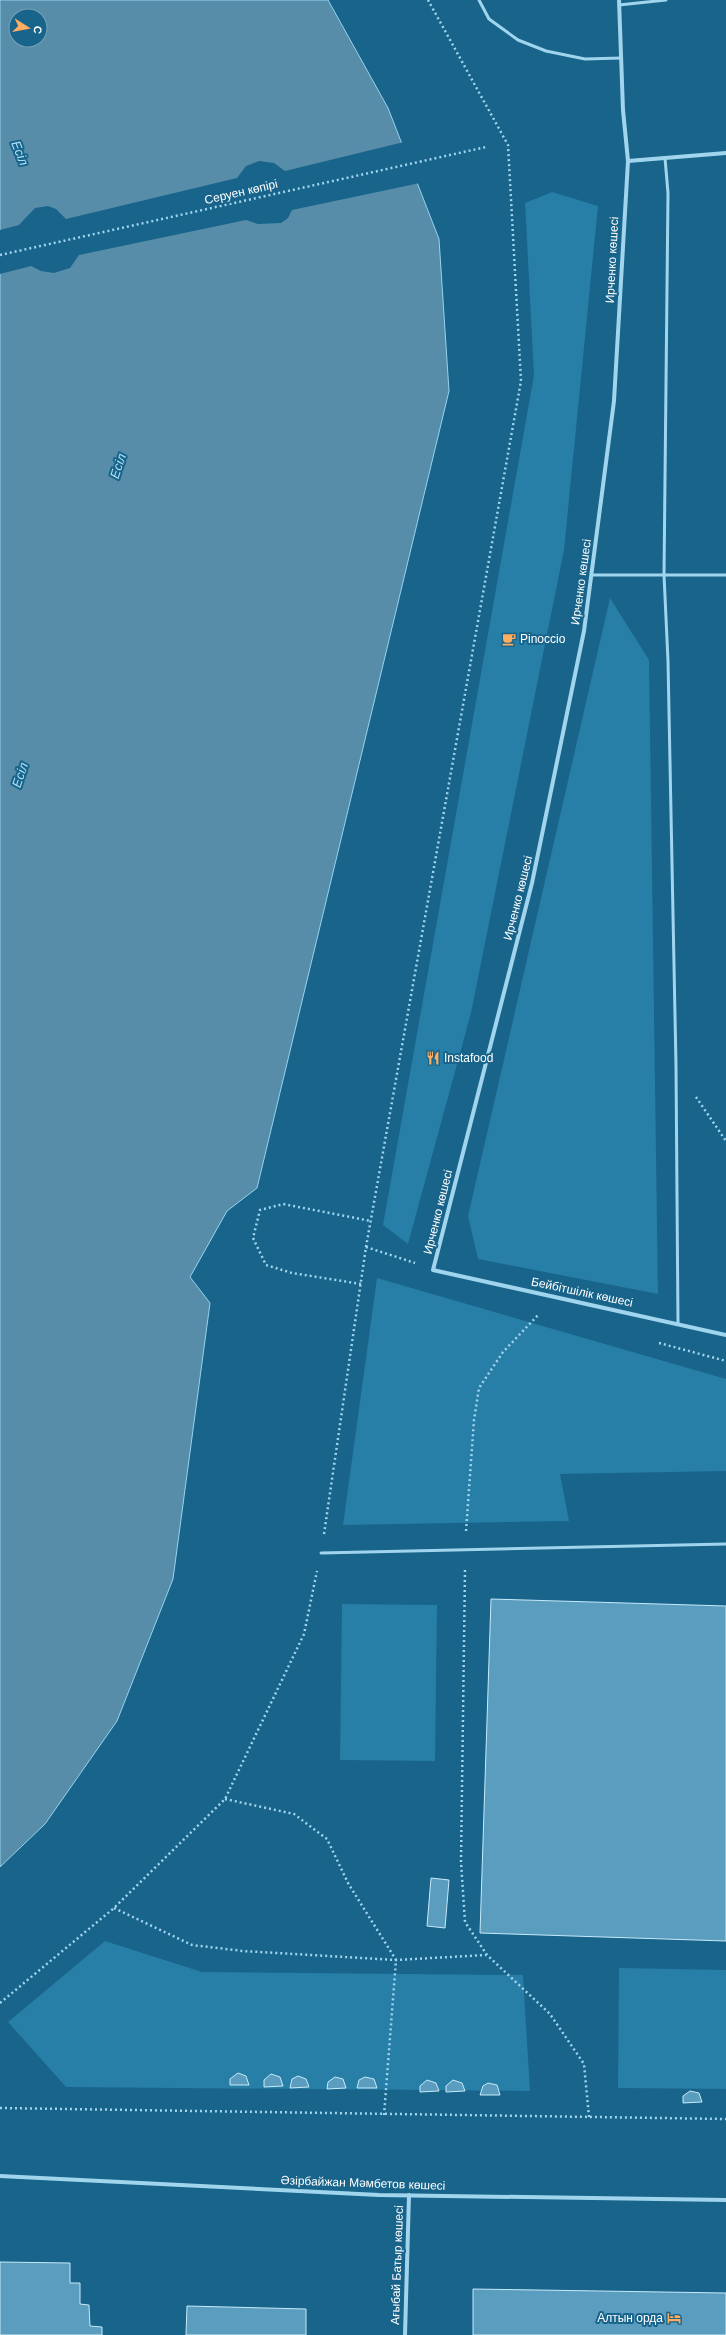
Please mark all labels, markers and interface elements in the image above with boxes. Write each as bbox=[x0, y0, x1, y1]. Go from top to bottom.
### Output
north arrow bbox=[8, 8, 48, 48]
text: С bbox=[31, 25, 44, 35]
water label: Есіл bbox=[8, 138, 32, 168]
street label: Серуен көпірі bbox=[203, 177, 279, 207]
street label: Ирченко көшесі bbox=[603, 216, 621, 304]
water label: Есіл bbox=[107, 451, 129, 480]
street label: Ирченко көшесі bbox=[568, 538, 594, 626]
cafe icon: Pinoccio bbox=[501, 631, 517, 647]
place label: Pinoccio bbox=[520, 632, 566, 646]
water label: Есіл bbox=[9, 760, 31, 789]
street label: Ирченко көшесі bbox=[501, 854, 535, 942]
restaurant icon: Instafood bbox=[425, 1050, 441, 1066]
place label: Instafood bbox=[444, 1051, 493, 1065]
street label: Ирченко көшесі bbox=[421, 1168, 455, 1256]
street label: Бейбітшілік көшесі bbox=[530, 1274, 634, 1310]
street label: Әзірбайжан Мәмбетов көшесі bbox=[280, 2173, 446, 2193]
street label: Ағыбай Батыр көшесі bbox=[388, 2205, 406, 2325]
hotel icon: Алтын орда bbox=[666, 2310, 682, 2326]
place label: Алтын орда bbox=[597, 2311, 663, 2325]

